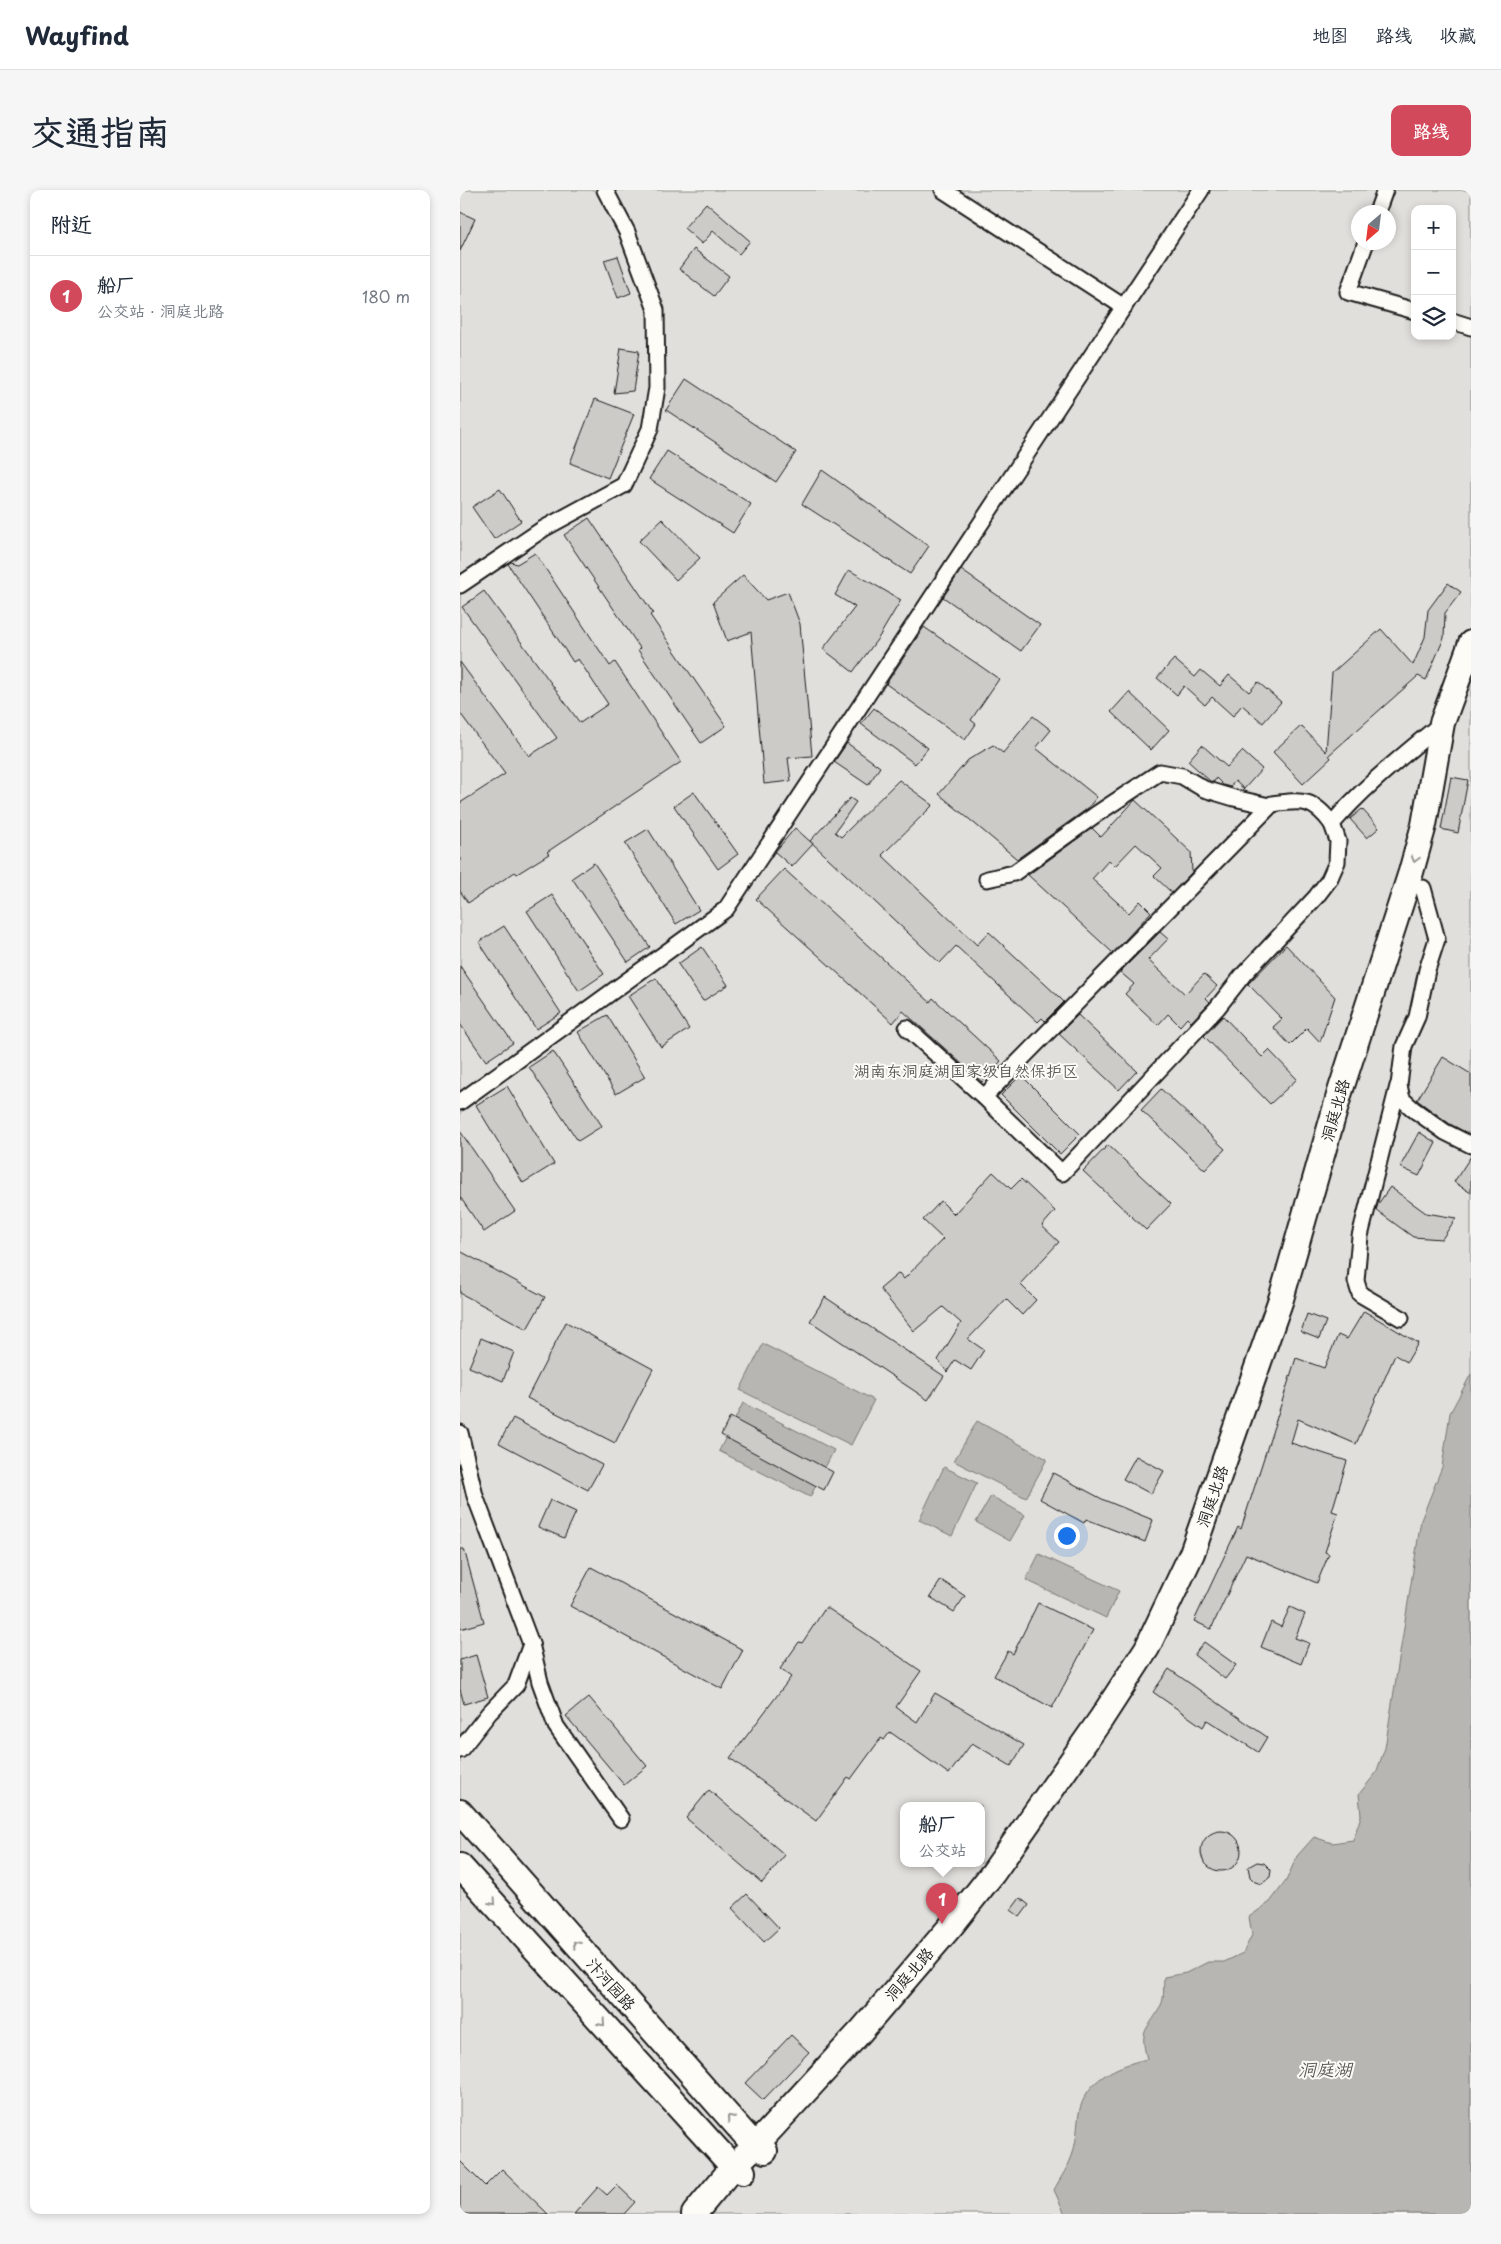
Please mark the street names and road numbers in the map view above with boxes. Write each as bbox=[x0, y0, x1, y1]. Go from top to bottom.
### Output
street label: 洞庭北路 bbox=[1314, 1076, 1354, 1144]
street label: 洞庭北路 bbox=[1189, 1462, 1233, 1530]
street label: 洞庭北路 bbox=[878, 1941, 938, 2005]
street label: 汴河园路 bbox=[581, 1952, 642, 2015]

